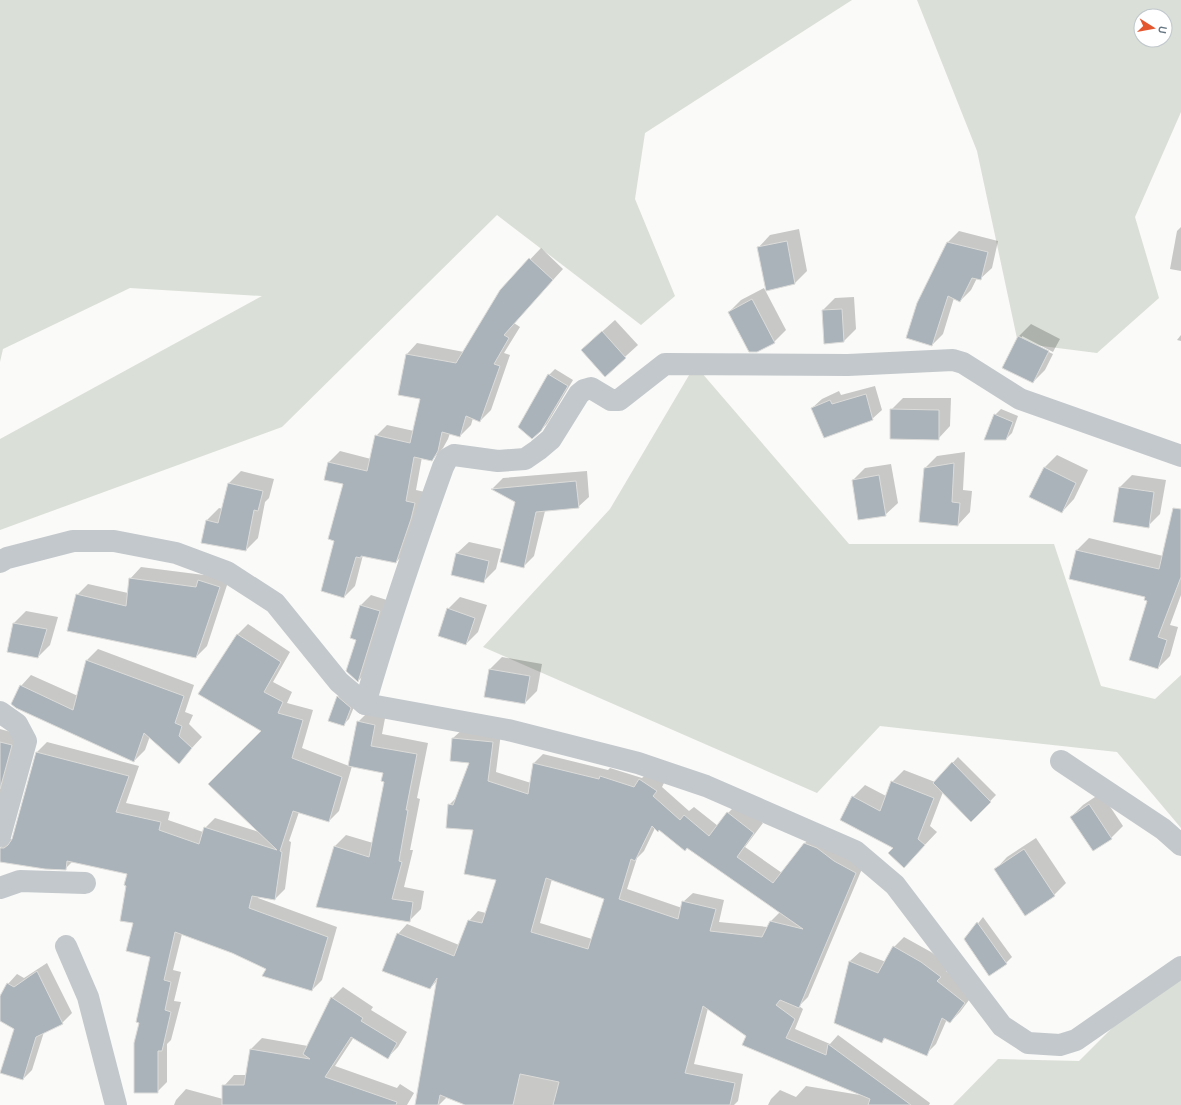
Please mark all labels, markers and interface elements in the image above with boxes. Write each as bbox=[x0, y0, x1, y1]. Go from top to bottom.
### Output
north arrow bbox=[1133, 8, 1173, 48]
text: U bbox=[1155, 25, 1170, 35]

